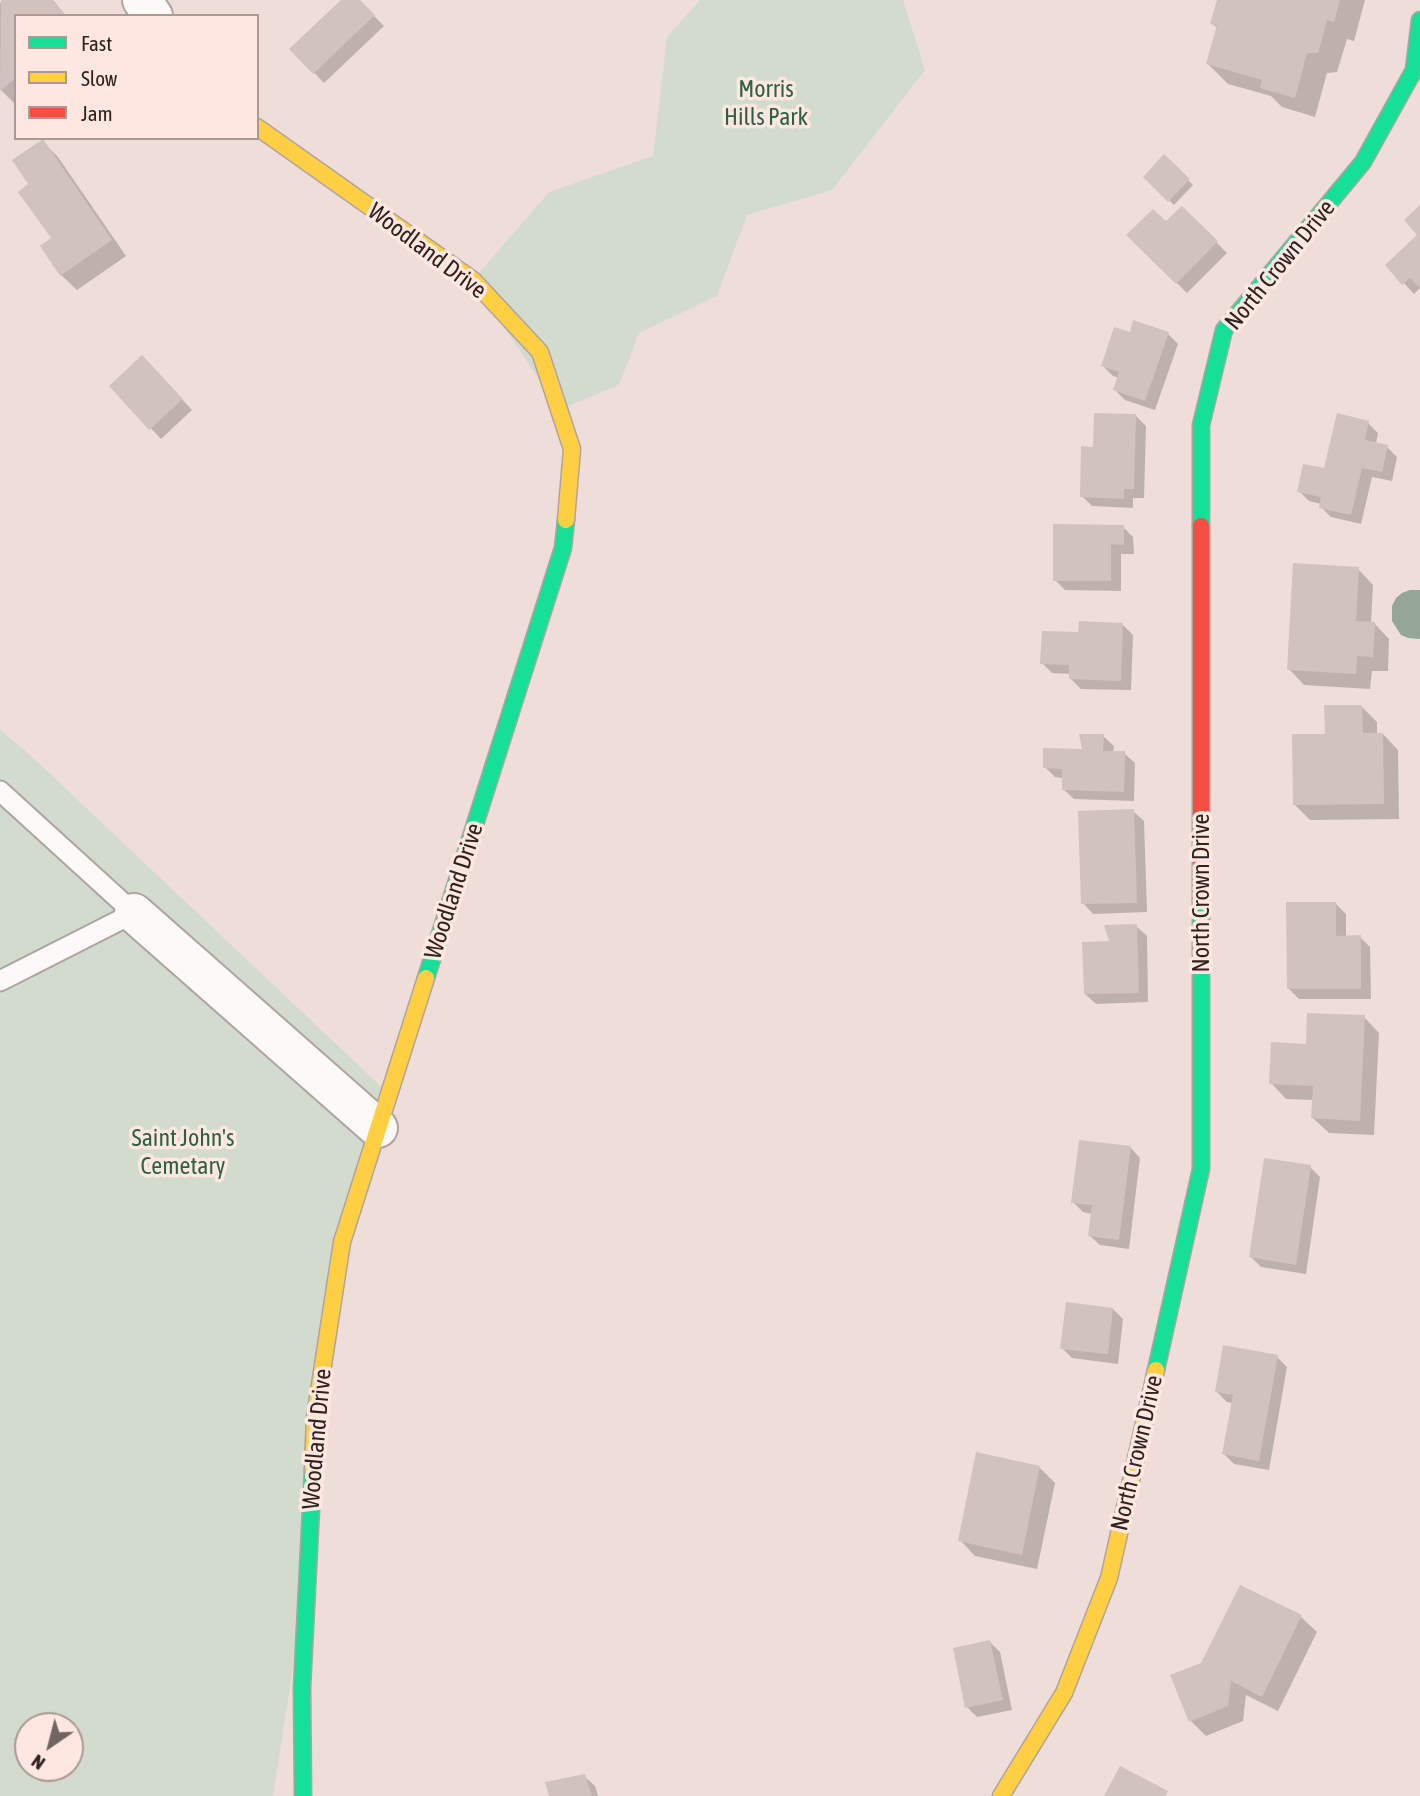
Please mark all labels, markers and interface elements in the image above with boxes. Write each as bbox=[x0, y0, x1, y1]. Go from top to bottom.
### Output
legend bbox=[14, 14, 259, 140]
text: Fast bbox=[81, 31, 112, 55]
text: Slow bbox=[81, 66, 117, 90]
park label: Morris Hills Park bbox=[724, 75, 808, 131]
text: Jam bbox=[81, 101, 113, 125]
street label: North Crown Drive bbox=[1219, 194, 1341, 336]
street label: Woodland Drive bbox=[362, 197, 492, 305]
street label: North Crown Drive bbox=[1187, 814, 1215, 972]
street label: Woodland Drive bbox=[419, 819, 489, 963]
park label: Saint John's Cemetary bbox=[132, 1124, 234, 1180]
street label: Woodland Drive bbox=[297, 1368, 337, 1510]
street label: North Crown Drive bbox=[1105, 1372, 1169, 1534]
north arrow bbox=[14, 1712, 84, 1782]
text: N bbox=[27, 1750, 49, 1775]

